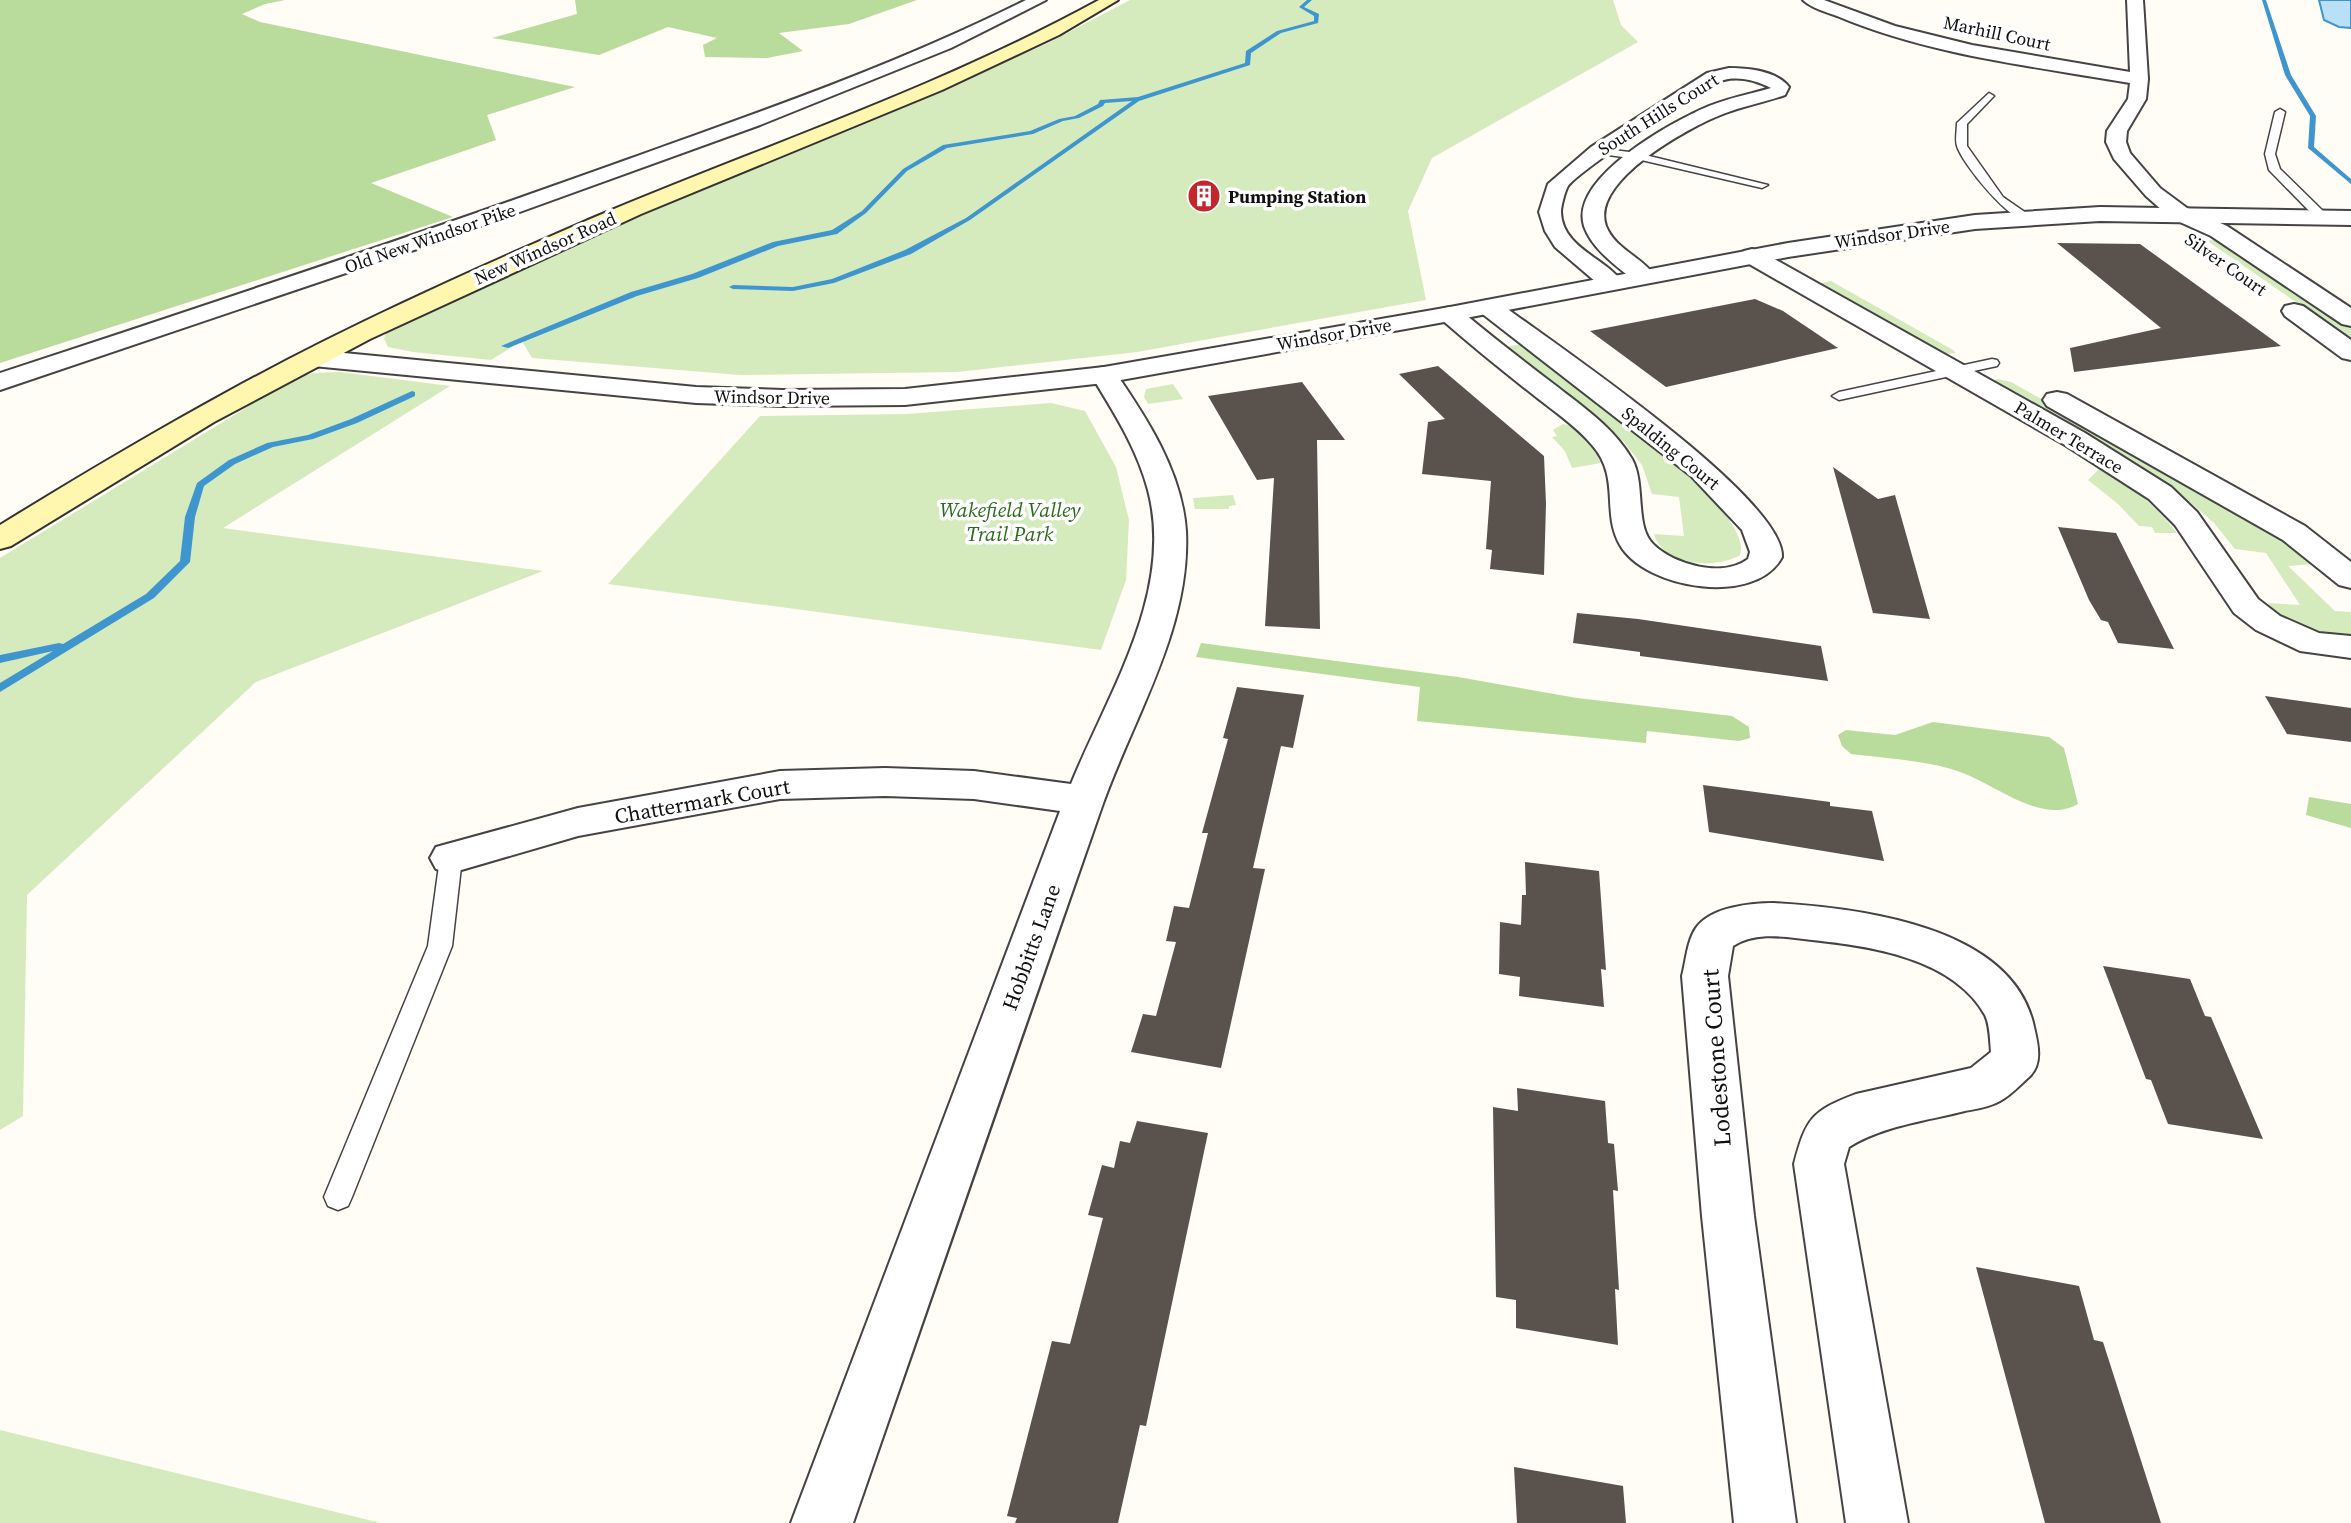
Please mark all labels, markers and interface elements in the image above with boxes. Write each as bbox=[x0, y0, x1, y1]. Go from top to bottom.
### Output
street label: Marhill Court bbox=[1941, 9, 2053, 57]
street label: South Hills Court bbox=[1593, 67, 1723, 161]
building icon: Pumping Station bbox=[1185, 177, 1223, 215]
place label: Pumping Station bbox=[1228, 184, 1366, 209]
street label: Old New Windsor Pike bbox=[341, 197, 519, 279]
street label: New Windsor Road bbox=[470, 205, 620, 291]
street label: Windsor Drive bbox=[1833, 214, 1951, 254]
street label: Silver Court bbox=[2180, 227, 2272, 302]
street label: Windsor Drive bbox=[1275, 312, 1393, 356]
street label: Windsor Drive bbox=[714, 383, 830, 411]
street label: Palmer Terrace bbox=[2010, 395, 2128, 479]
street label: Spalding Court bbox=[1617, 401, 1725, 495]
park label: Wakefield Valley Trail Park bbox=[940, 495, 1081, 548]
street label: Chattermark Court bbox=[612, 771, 792, 831]
street label: Hobbitts Lane bbox=[995, 880, 1067, 1014]
street label: Lodestone Court bbox=[1693, 968, 1739, 1148]

